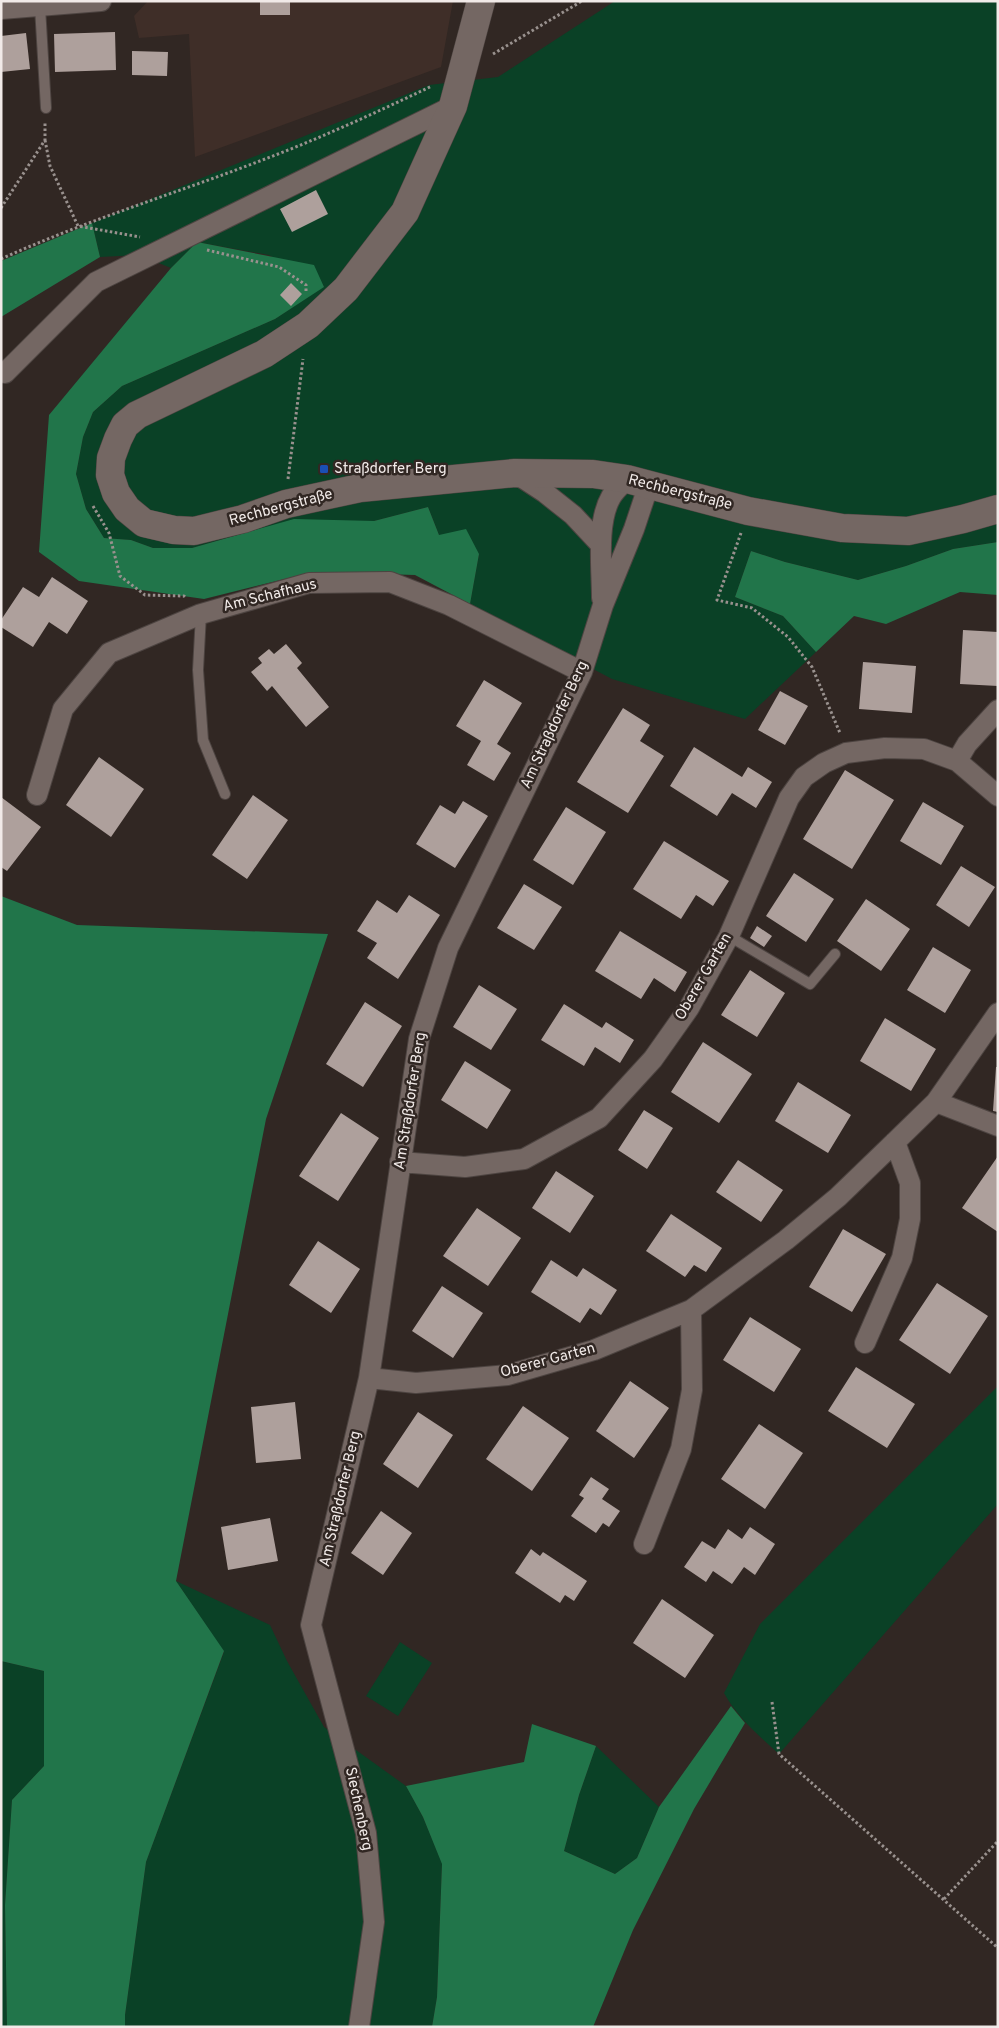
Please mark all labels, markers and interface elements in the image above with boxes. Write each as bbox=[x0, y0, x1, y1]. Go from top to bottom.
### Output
place label: Straßdorfer Berg bbox=[334, 460, 447, 479]
marker: Straßdorfer Berg bbox=[318, 463, 330, 475]
street label: Rechbergstraße bbox=[626, 471, 734, 515]
street label: Rechbergstraße bbox=[227, 485, 335, 531]
street label: Am Schafhaus bbox=[221, 575, 319, 617]
street label: Am Straßdorfer Berg bbox=[517, 658, 593, 792]
street label: Oberer Garten bbox=[671, 930, 737, 1024]
street label: Am Straßdorfer Berg bbox=[391, 1031, 431, 1171]
street label: Oberer Garten bbox=[498, 1339, 598, 1383]
street label: Am Straßdorfer Berg bbox=[316, 1429, 366, 1569]
street label: Siechenberg bbox=[340, 1766, 376, 1852]

